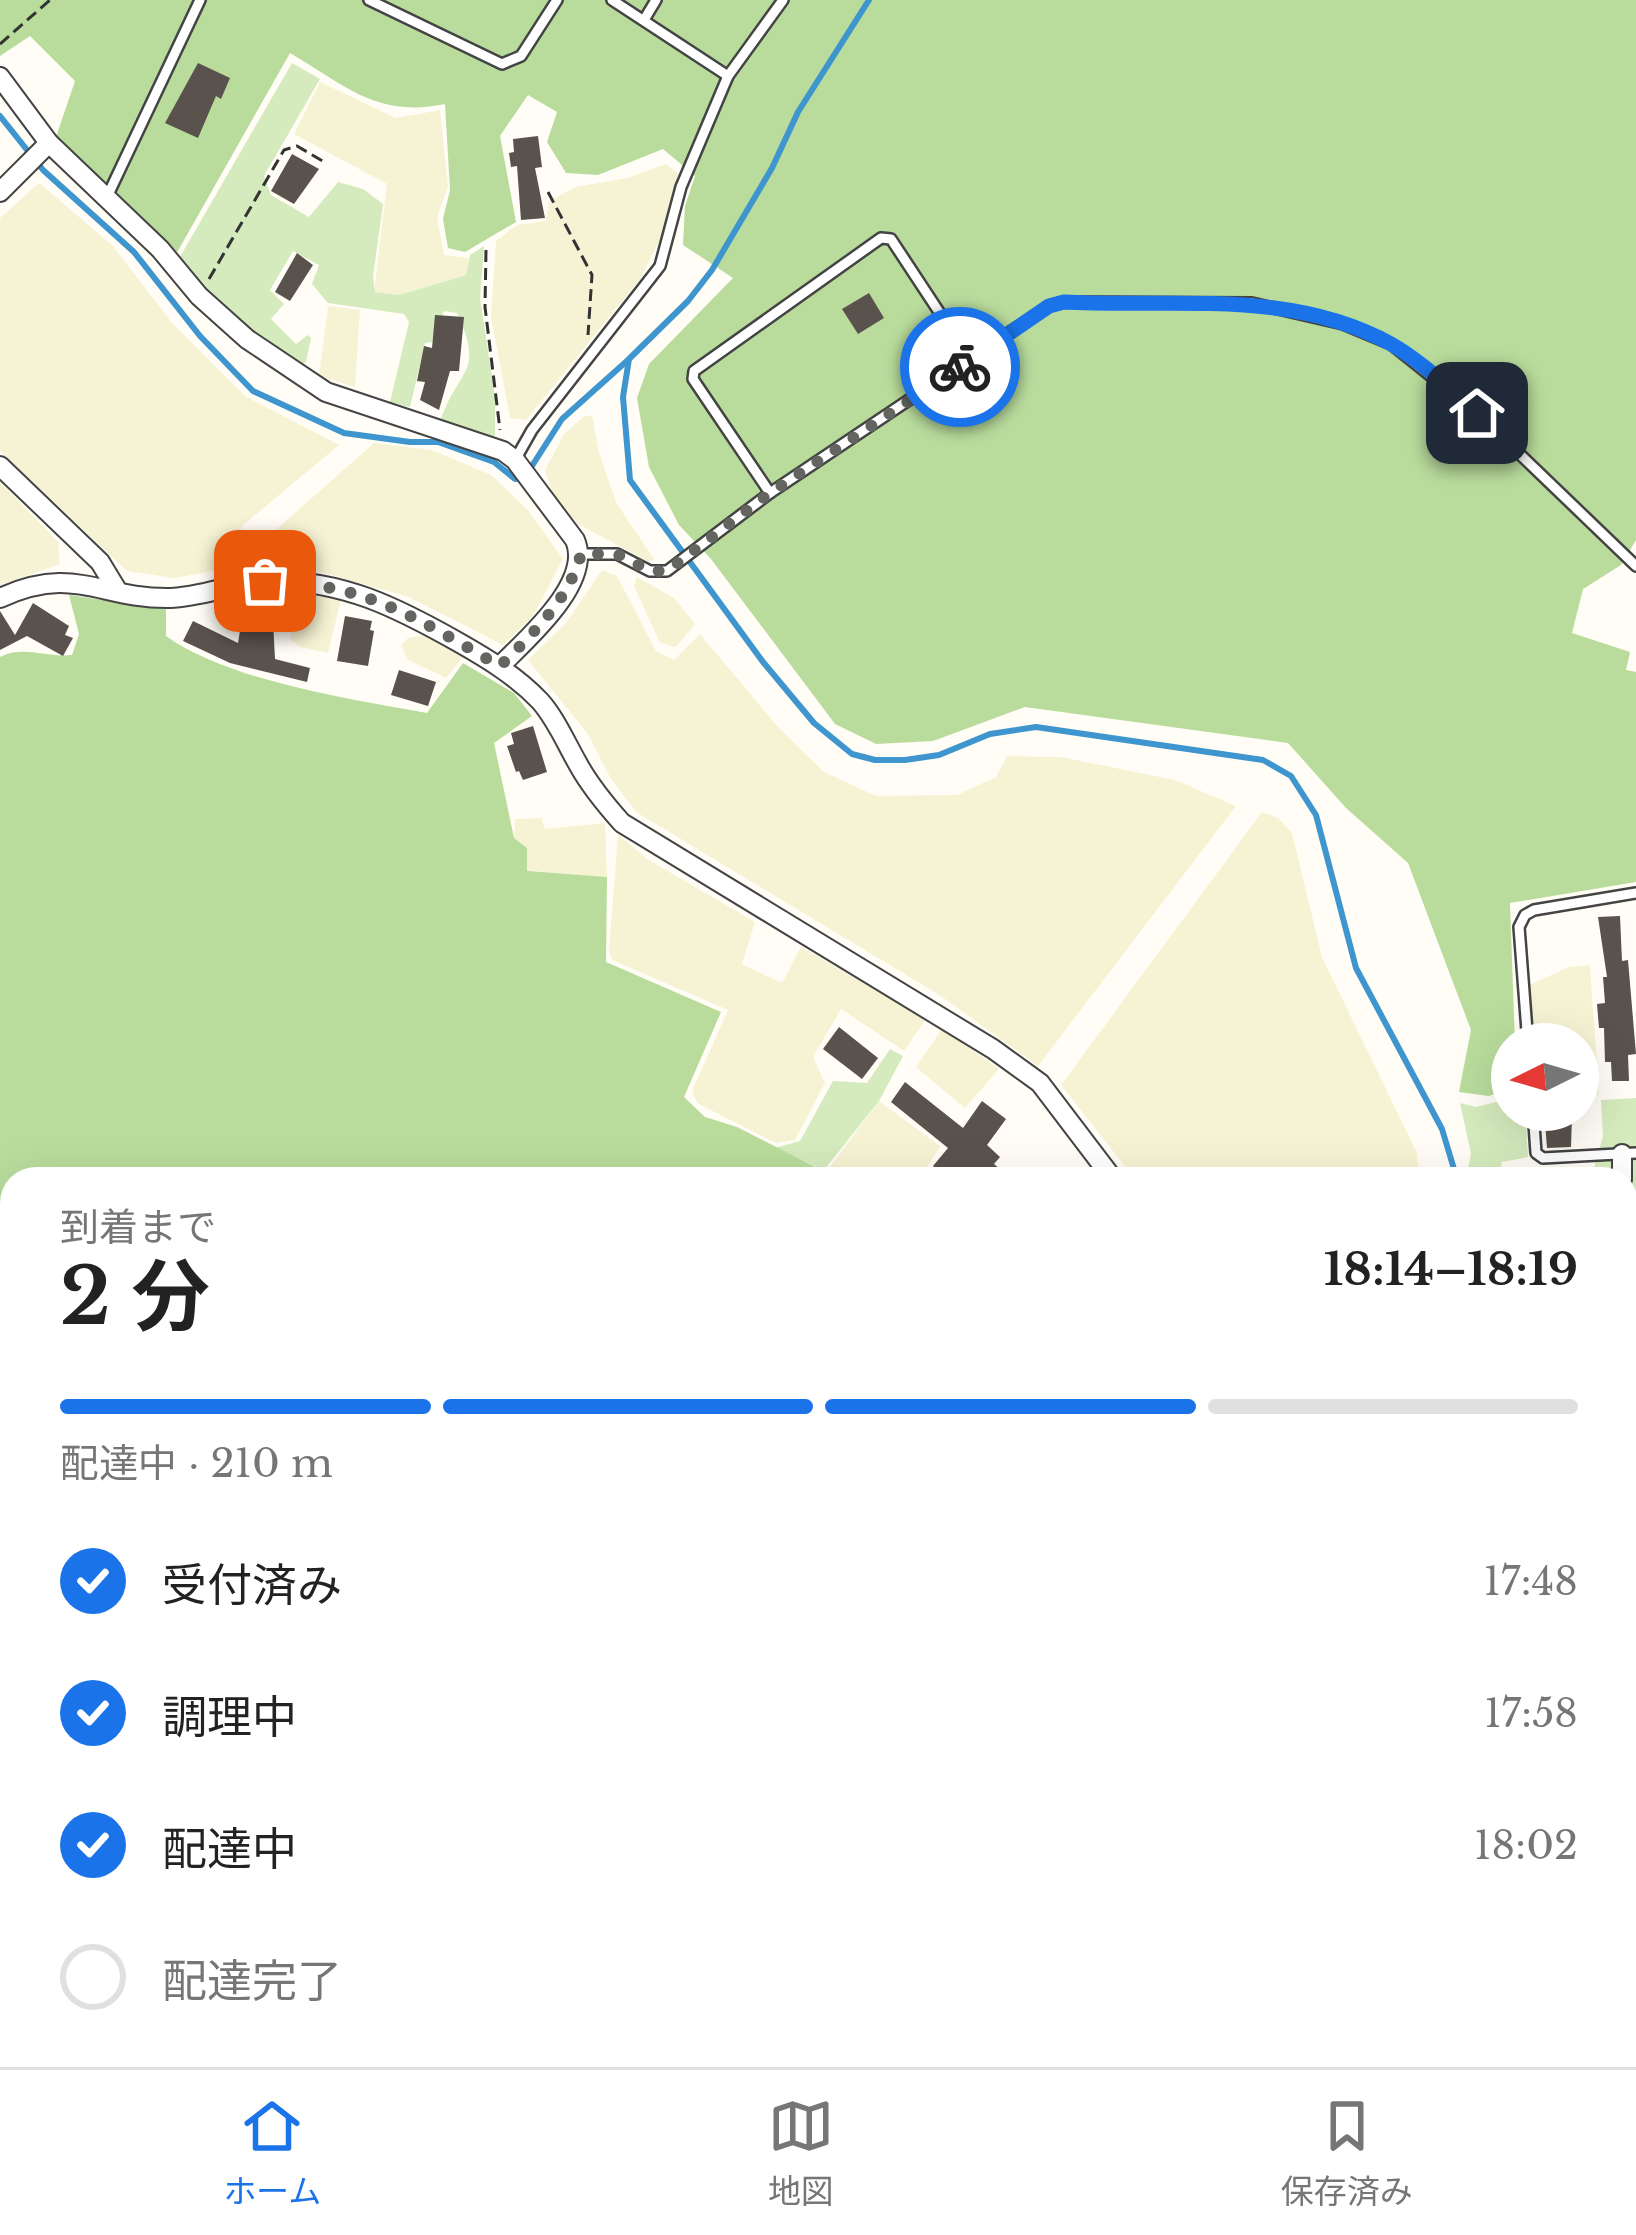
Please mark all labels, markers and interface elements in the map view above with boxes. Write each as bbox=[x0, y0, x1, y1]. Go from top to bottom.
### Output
courier bbox=[900, 307, 1020, 427]
icon: bike bbox=[927, 334, 993, 400]
pin bbox=[1426, 362, 1528, 464]
icon: home bbox=[1444, 380, 1510, 446]
pin bbox=[214, 530, 316, 632]
icon: bag bbox=[232, 548, 298, 614]
north arrow bbox=[1491, 1023, 1599, 1131]
map controls bbox=[1491, 1023, 1599, 1131]
text: 到着まで bbox=[60, 1203, 216, 1252]
text: 18:14–18:19 bbox=[1324, 1241, 1578, 1297]
text: 2 分 bbox=[60, 1248, 210, 1345]
text: 配達中 · 210 m bbox=[60, 1439, 333, 1488]
icon: check bbox=[60, 1548, 126, 1614]
text: 受付済み bbox=[162, 1557, 342, 1613]
text: 17:48 bbox=[1483, 1557, 1578, 1606]
icon: check bbox=[60, 1680, 126, 1746]
text: 調理中 bbox=[162, 1689, 297, 1745]
text: 17:58 bbox=[1484, 1689, 1578, 1738]
icon: check bbox=[60, 1812, 126, 1878]
text: 配達中 bbox=[162, 1821, 297, 1877]
text: 18:02 bbox=[1474, 1821, 1578, 1870]
text: 配達完了 bbox=[162, 1953, 342, 2009]
tab: ホーム bbox=[223, 2093, 321, 2213]
tab: 地図 bbox=[768, 2093, 834, 2213]
tab: 保存済み bbox=[1281, 2093, 1413, 2213]

